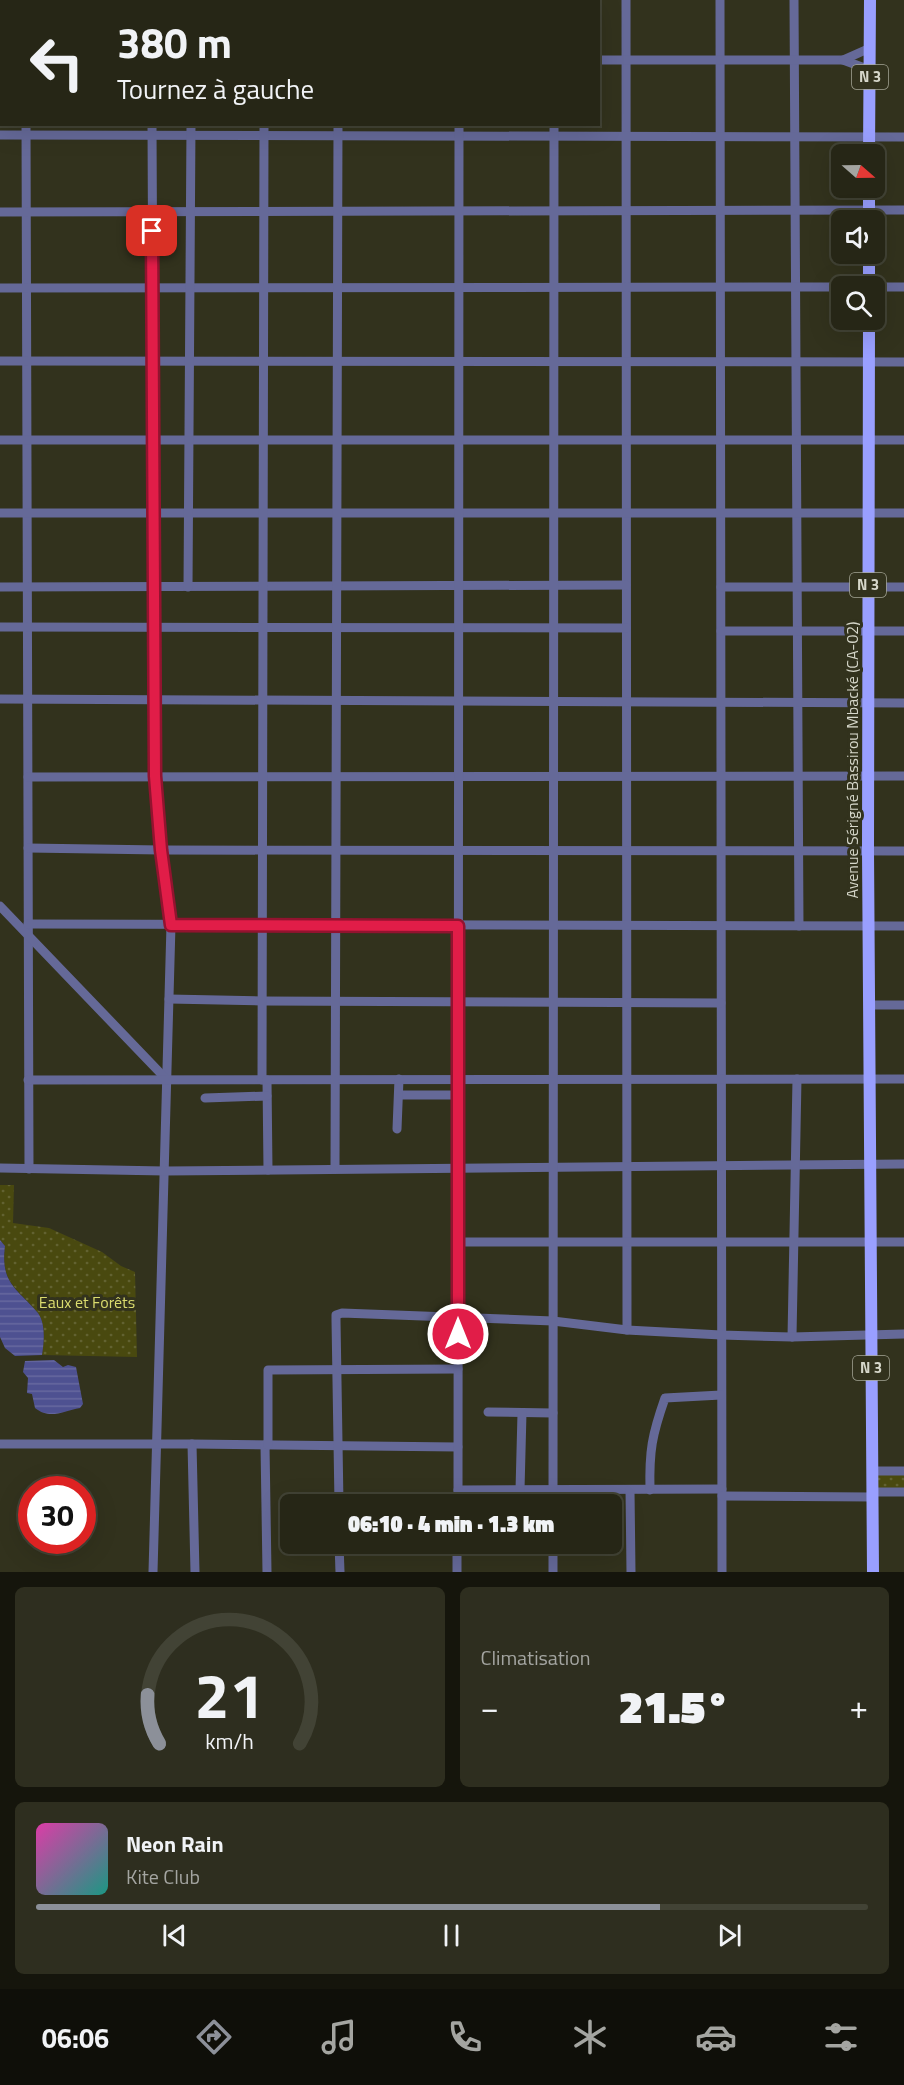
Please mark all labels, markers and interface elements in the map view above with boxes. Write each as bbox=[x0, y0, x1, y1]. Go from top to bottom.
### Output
text: 380 m bbox=[117, 10, 232, 74]
icon: left bbox=[18, 24, 96, 102]
road number: N 3 bbox=[852, 65, 888, 89]
text: Tournez à gauche bbox=[117, 68, 314, 109]
north arrow bbox=[831, 144, 885, 198]
map controls bbox=[831, 144, 885, 330]
pin bbox=[126, 205, 177, 256]
button: sound bbox=[831, 210, 885, 264]
icon: arrive bbox=[135, 214, 168, 247]
button: search bbox=[831, 276, 885, 330]
road number: N 3 bbox=[850, 573, 886, 597]
street label: Avenue Sérigné Bassirou Mbacké (CA-02) bbox=[840, 621, 864, 899]
park label: Eaux et Forêts bbox=[39, 1290, 135, 1314]
position arrow bbox=[426, 1302, 490, 1366]
road number: N 3 bbox=[853, 1356, 889, 1380]
speed limit sign: 30 bbox=[18, 1476, 96, 1554]
text: 06:10 · 4 min · 1.3 km bbox=[348, 1507, 554, 1541]
text: Climatisation bbox=[481, 1642, 591, 1673]
text: 21 bbox=[195, 1647, 265, 1742]
text: 21.5° bbox=[618, 1672, 730, 1740]
text: − bbox=[481, 1682, 499, 1732]
text: + bbox=[850, 1682, 868, 1732]
text: km/h bbox=[205, 1725, 254, 1757]
text: Neon Rain bbox=[126, 1827, 224, 1861]
text: Kite Club bbox=[126, 1861, 200, 1892]
icon: previous bbox=[158, 1919, 191, 1952]
icon: pause bbox=[435, 1919, 468, 1952]
icon: next bbox=[713, 1919, 746, 1952]
icon: directions bbox=[193, 2016, 235, 2058]
icon: music bbox=[318, 2016, 360, 2058]
icon: phone bbox=[444, 2016, 486, 2058]
icon: climate bbox=[569, 2016, 611, 2058]
icon: car bbox=[695, 2016, 737, 2058]
icon: filters bbox=[820, 2016, 862, 2058]
text: 06:06 bbox=[42, 2017, 109, 2058]

